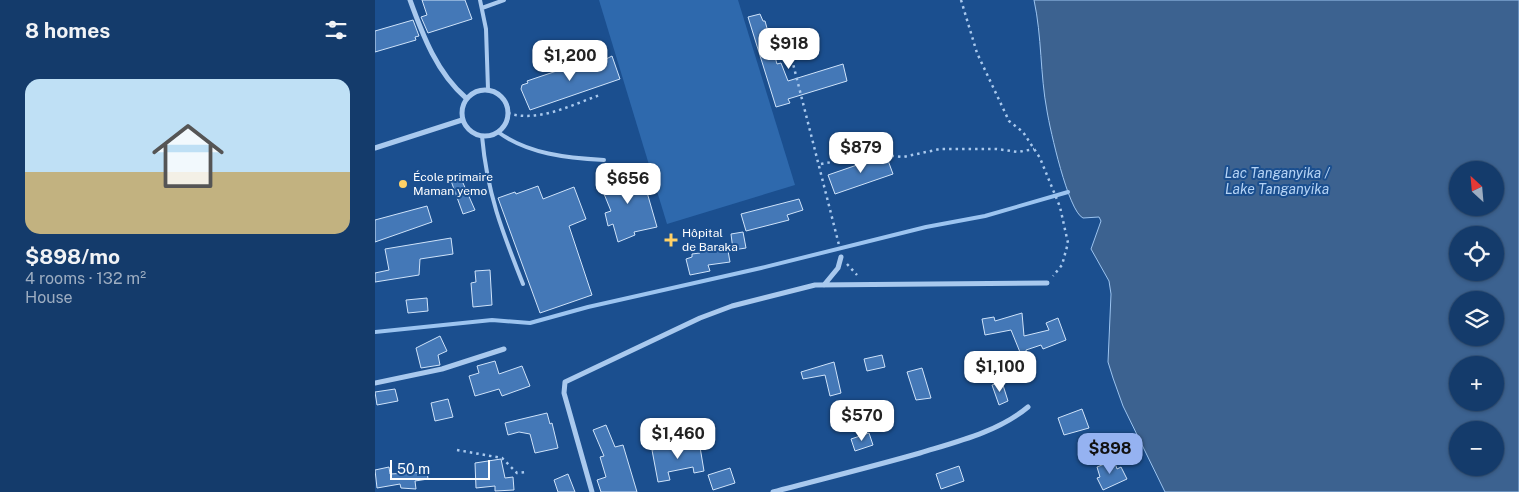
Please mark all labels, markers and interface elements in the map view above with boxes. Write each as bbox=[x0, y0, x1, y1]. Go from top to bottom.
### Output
icon: filters bbox=[322, 16, 350, 44]
text: 8 homes bbox=[25, 18, 110, 43]
pin: $918 bbox=[759, 28, 819, 70]
text: $918 bbox=[769, 34, 809, 53]
pin: $1,200 bbox=[529, 39, 611, 82]
text: $1,200 bbox=[543, 46, 597, 65]
icon: home bbox=[143, 111, 233, 201]
pin: $879 bbox=[831, 132, 891, 174]
text: $879 bbox=[840, 138, 882, 157]
north arrow bbox=[1449, 161, 1504, 216]
map controls bbox=[1449, 161, 1504, 476]
pin: $656 bbox=[598, 162, 658, 205]
water label: Lac Tanganyika / Lake Tanganyika bbox=[1225, 165, 1331, 197]
text: $656 bbox=[607, 169, 649, 188]
place label: École primaire Maman yemo bbox=[413, 170, 493, 198]
marker: École primaire Maman yemo bbox=[397, 178, 409, 190]
place label: Hôpital de Baraka bbox=[682, 226, 738, 254]
button: locate bbox=[1449, 226, 1504, 281]
marker: Hôpital de Baraka bbox=[664, 233, 678, 247]
text: $898/mo bbox=[25, 244, 120, 269]
text: 4 rooms · 132 m² bbox=[25, 269, 146, 288]
text: House bbox=[25, 288, 73, 307]
button: layers bbox=[1449, 291, 1504, 346]
pin: $1,100 bbox=[959, 350, 1041, 393]
button: + bbox=[1449, 356, 1504, 411]
text: $1,100 bbox=[975, 357, 1025, 376]
pin: $570 bbox=[832, 400, 892, 442]
text: $570 bbox=[841, 406, 883, 425]
pin: $1,460 bbox=[637, 418, 719, 460]
button: − bbox=[1449, 421, 1504, 476]
text: $1,460 bbox=[651, 424, 705, 443]
pin: $898 bbox=[1080, 432, 1140, 475]
text: $898 bbox=[1089, 439, 1131, 458]
scale bar bbox=[390, 457, 490, 480]
text: 50 m bbox=[397, 461, 430, 477]

